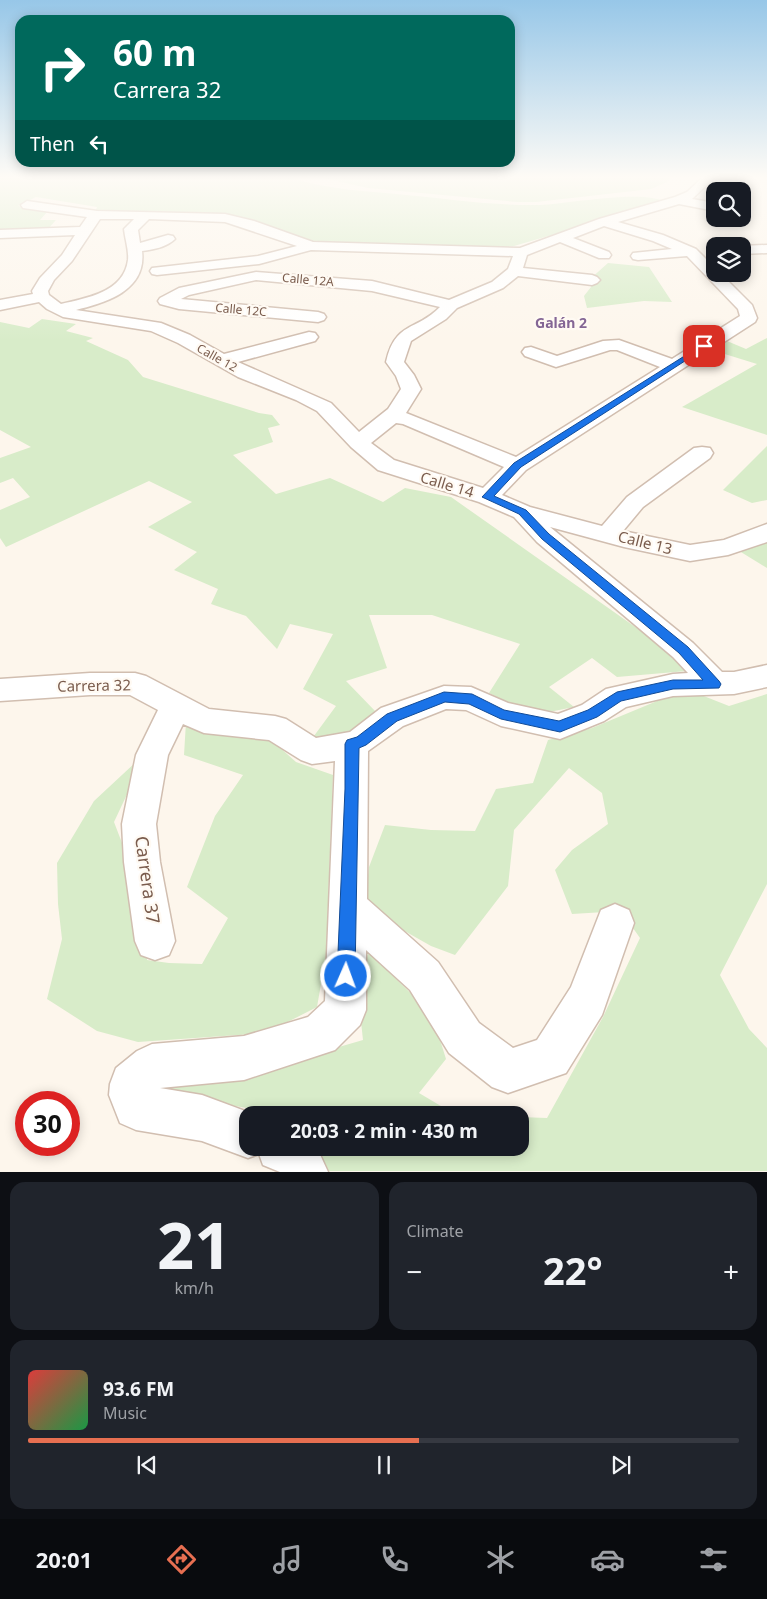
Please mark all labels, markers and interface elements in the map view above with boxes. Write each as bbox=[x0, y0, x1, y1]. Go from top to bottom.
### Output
text: 60 m bbox=[113, 29, 196, 76]
icon: right bbox=[30, 35, 95, 100]
text: Carrera 32 bbox=[113, 74, 221, 104]
icon: left bbox=[85, 130, 113, 158]
text: Then bbox=[30, 131, 75, 157]
map controls bbox=[706, 182, 751, 282]
button: search bbox=[706, 182, 751, 227]
button: layers bbox=[706, 237, 751, 282]
street label: Calle 12A bbox=[282, 269, 335, 290]
street label: Calle 12C bbox=[215, 299, 268, 320]
district label: Galán 2 bbox=[535, 313, 587, 332]
pin bbox=[683, 325, 725, 367]
icon: arrive bbox=[690, 332, 718, 360]
street label: Calle 12 bbox=[194, 339, 241, 376]
street label: Calle 14 bbox=[418, 466, 477, 502]
street label: Calle 13 bbox=[616, 526, 674, 558]
street label: Carrera 32 bbox=[57, 674, 131, 696]
street label: Carrera 37 bbox=[130, 834, 166, 925]
position arrow bbox=[319, 949, 371, 1001]
speed limit sign: 30 bbox=[15, 1091, 80, 1156]
text: 20:03 · 2 min · 430 m bbox=[290, 1118, 478, 1144]
text: 21 bbox=[157, 1200, 231, 1288]
text: Climate bbox=[407, 1220, 464, 1242]
text: 22° bbox=[543, 1244, 603, 1296]
text: − bbox=[407, 1252, 423, 1290]
text: + bbox=[723, 1252, 739, 1290]
text: km/h bbox=[175, 1277, 214, 1299]
text: 93.6 FM bbox=[103, 1376, 174, 1402]
text: Music bbox=[103, 1402, 147, 1424]
icon: previous bbox=[133, 1451, 161, 1479]
icon: pause bbox=[370, 1451, 398, 1479]
icon: next bbox=[607, 1451, 635, 1479]
icon: directions bbox=[164, 1542, 199, 1577]
icon: music bbox=[270, 1542, 305, 1577]
icon: phone bbox=[377, 1542, 412, 1577]
icon: climate bbox=[483, 1542, 518, 1577]
icon: car bbox=[590, 1542, 625, 1577]
icon: filters bbox=[696, 1542, 731, 1577]
text: 20:01 bbox=[36, 1544, 92, 1574]

